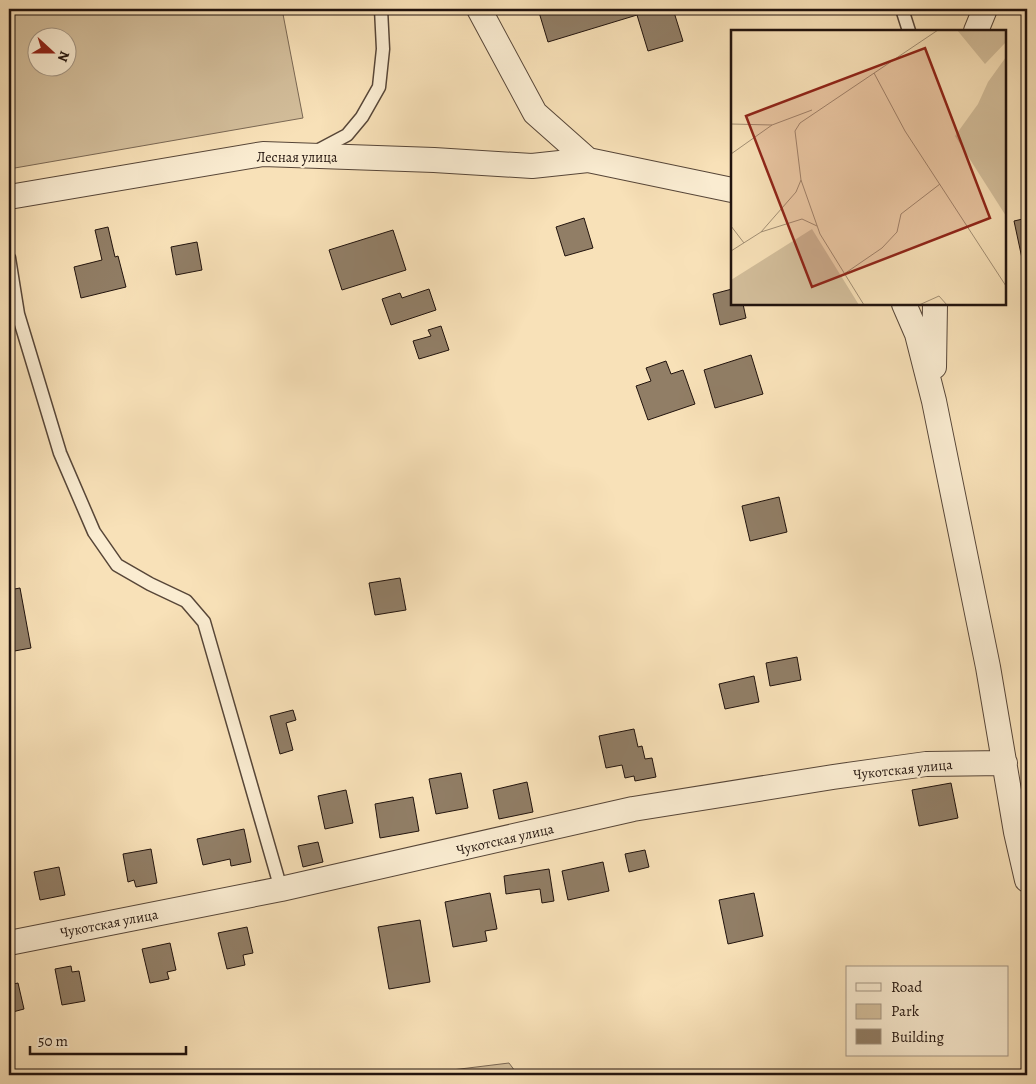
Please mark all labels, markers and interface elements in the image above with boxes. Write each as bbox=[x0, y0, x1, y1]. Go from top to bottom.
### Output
north arrow bbox=[28, 28, 78, 78]
inset map bbox=[731, 30, 1006, 305]
text: N bbox=[53, 48, 74, 65]
street label: Лесная улица bbox=[256, 148, 338, 167]
street label: Чукотская улица bbox=[853, 755, 954, 784]
street label: Чукотская улица bbox=[455, 819, 556, 860]
street label: Чукотская улица bbox=[59, 905, 160, 942]
legend bbox=[846, 966, 1008, 1056]
text: Road bbox=[891, 977, 923, 997]
text: Park bbox=[891, 1001, 920, 1021]
scale bar bbox=[30, 1024, 186, 1056]
text: Building bbox=[891, 1027, 944, 1047]
text: 50 m bbox=[38, 1031, 68, 1051]

